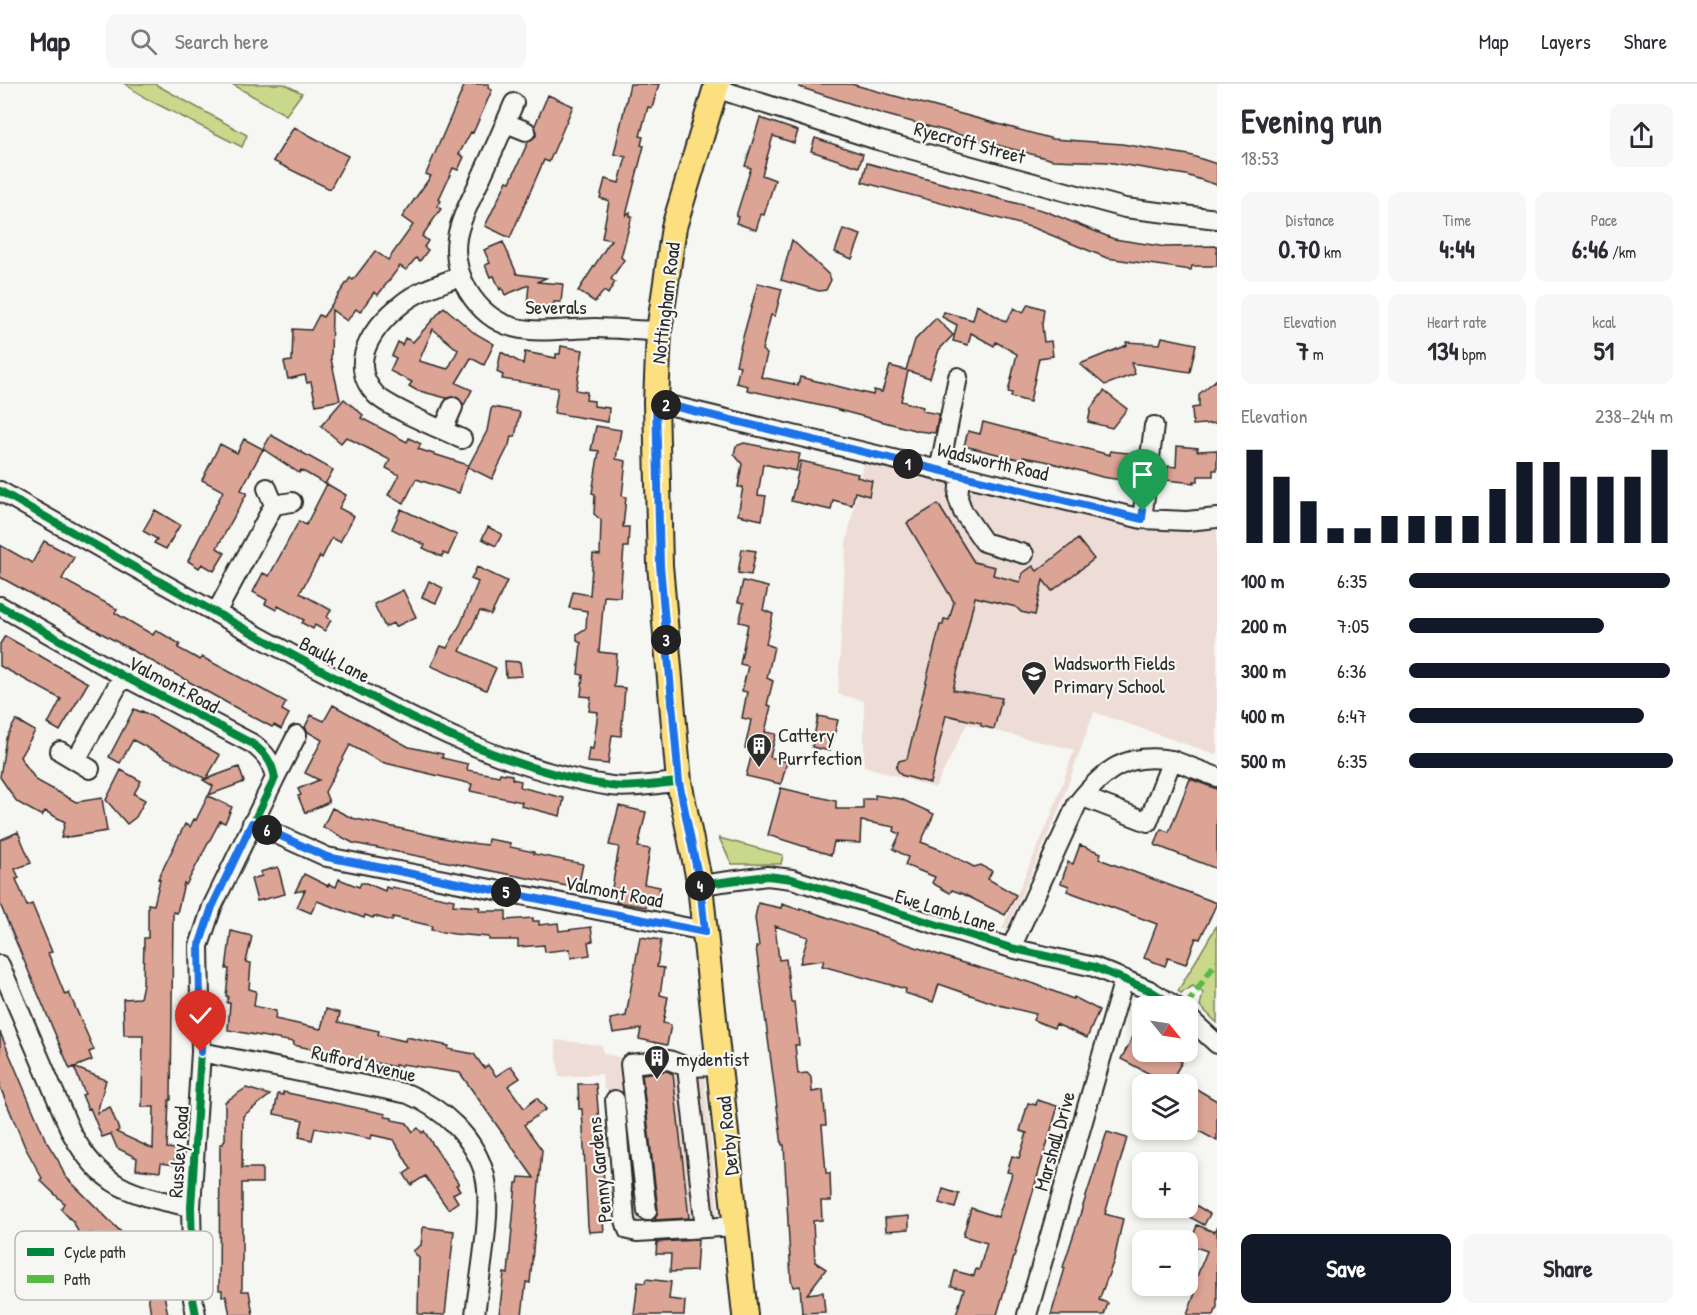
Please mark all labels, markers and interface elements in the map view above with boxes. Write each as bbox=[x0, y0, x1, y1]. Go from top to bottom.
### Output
search box bbox=[106, 14, 526, 68]
text: Map bbox=[30, 22, 70, 60]
icon: search bbox=[127, 25, 160, 58]
text: Search here bbox=[175, 26, 269, 56]
text: Map bbox=[1479, 27, 1508, 56]
text: Layers bbox=[1541, 27, 1591, 56]
text: Share bbox=[1624, 27, 1667, 56]
text: Evening run bbox=[1241, 99, 1382, 143]
button: share bbox=[1610, 104, 1673, 167]
street label: Ryecroft Street bbox=[911, 114, 1030, 170]
text: 18:53 bbox=[1241, 144, 1279, 171]
text: Distance bbox=[1286, 209, 1334, 231]
text: Time bbox=[1443, 209, 1471, 231]
text: Pace bbox=[1591, 209, 1617, 231]
text: 0.70 bbox=[1279, 231, 1320, 266]
text: 4:44 bbox=[1439, 231, 1475, 266]
text: 6:46 bbox=[1572, 231, 1608, 266]
street label: Nottingham Road bbox=[644, 241, 686, 365]
text: km bbox=[1320, 241, 1341, 263]
text: /km bbox=[1608, 241, 1636, 263]
street label: Severals bbox=[525, 293, 587, 320]
text: Elevation bbox=[1283, 311, 1337, 333]
text: Heart rate bbox=[1427, 311, 1487, 333]
text: kcal bbox=[1592, 311, 1616, 333]
text: 7 bbox=[1296, 333, 1309, 368]
text: 134 bbox=[1428, 333, 1458, 368]
text: 51 bbox=[1594, 333, 1614, 368]
text: m bbox=[1309, 343, 1324, 365]
text: bpm bbox=[1458, 343, 1486, 365]
pin: 2 bbox=[651, 390, 681, 420]
text: 2 bbox=[662, 394, 670, 416]
text: Elevation bbox=[1241, 402, 1307, 429]
text: 238–244 m bbox=[1595, 402, 1673, 429]
street label: Wadsworth Road bbox=[935, 435, 1051, 487]
pin: 1 bbox=[893, 449, 923, 479]
pin bbox=[1117, 449, 1168, 511]
text: 1 bbox=[905, 453, 911, 475]
icon: arrive bbox=[1126, 458, 1159, 491]
text: 100 m bbox=[1241, 567, 1284, 594]
text: 6:35 bbox=[1337, 567, 1367, 594]
text: 200 m bbox=[1241, 612, 1286, 639]
text: 7:05 bbox=[1337, 612, 1369, 639]
pin: 3 bbox=[651, 625, 681, 655]
street label: Baulk Lane bbox=[295, 629, 375, 689]
text: 3 bbox=[662, 629, 670, 651]
street label: Valmont Road bbox=[124, 649, 224, 719]
place label: Wadsworth Fields Primary School bbox=[1054, 649, 1176, 699]
text: 300 m bbox=[1241, 657, 1286, 684]
text: 6:36 bbox=[1337, 657, 1367, 684]
school or university icon: Wadsworth Fields Primary School bbox=[1019, 659, 1049, 697]
text: 400 m bbox=[1241, 702, 1285, 729]
text: 6:47 bbox=[1337, 702, 1367, 729]
place label: Cattery Purrfection bbox=[778, 721, 862, 771]
building icon: Cattery Purrfection bbox=[744, 731, 774, 769]
text: 500 m bbox=[1241, 747, 1286, 774]
text: 6:35 bbox=[1337, 747, 1367, 774]
pin: 6 bbox=[252, 815, 282, 845]
text: 6 bbox=[264, 819, 270, 841]
street label: Valmont Road bbox=[563, 868, 666, 914]
pin: 4 bbox=[685, 871, 715, 901]
text: 4 bbox=[697, 875, 703, 897]
pin: 5 bbox=[491, 877, 521, 907]
text: 5 bbox=[503, 881, 509, 903]
street label: Ewe Lamb Lane bbox=[892, 882, 1000, 938]
pin bbox=[175, 990, 226, 1052]
north arrow bbox=[1132, 996, 1198, 1062]
map controls bbox=[1132, 996, 1198, 1296]
icon: check bbox=[184, 999, 217, 1032]
street label: Rufford Avenue bbox=[309, 1038, 419, 1088]
building icon: mydentist bbox=[642, 1043, 672, 1081]
place label: mydentist bbox=[676, 1045, 750, 1072]
button: layers bbox=[1132, 1074, 1198, 1140]
street label: Marshall Drive bbox=[1027, 1088, 1081, 1194]
street label: Derby Road bbox=[709, 1095, 745, 1177]
street label: Russley Road bbox=[161, 1105, 195, 1199]
street label: Penny Gardens bbox=[580, 1115, 618, 1224]
button: + bbox=[1132, 1152, 1198, 1218]
button: − bbox=[1132, 1230, 1198, 1296]
legend bbox=[15, 1231, 213, 1300]
button: Save bbox=[1241, 1234, 1451, 1303]
button: Share bbox=[1463, 1234, 1673, 1303]
text: Cycle path bbox=[64, 1241, 126, 1263]
text: Path bbox=[64, 1268, 90, 1290]

